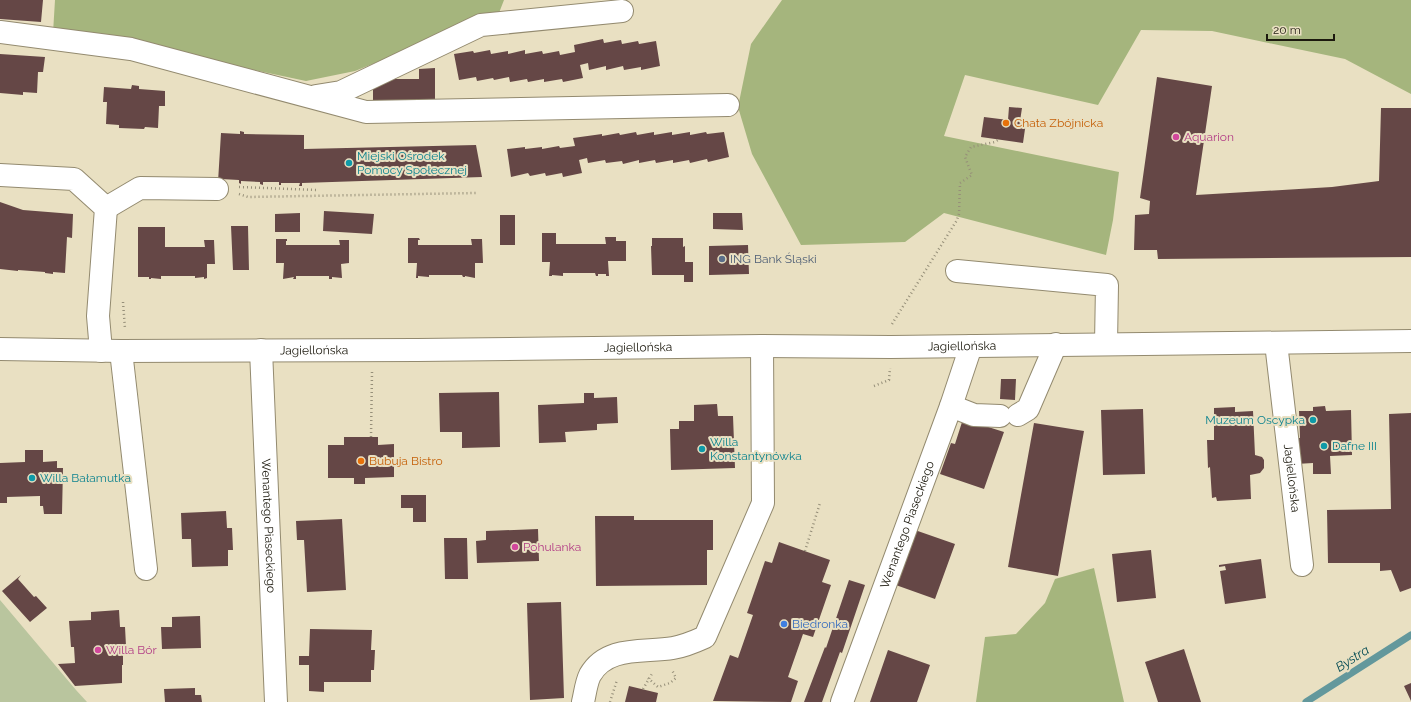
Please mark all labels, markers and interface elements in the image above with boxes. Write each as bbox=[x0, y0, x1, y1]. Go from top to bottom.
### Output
scale bar bbox=[1267, 16, 1334, 42]
text: 20 m bbox=[1273, 23, 1301, 37]
place label: Chata Zbójnicka bbox=[1014, 116, 1103, 130]
marker: Chata Zbójnicka bbox=[1001, 118, 1011, 128]
place label: Aquarion bbox=[1184, 130, 1234, 144]
marker: Aquarion bbox=[1171, 132, 1181, 142]
place label: Miejski Ośrodek Pomocy Społecznej bbox=[357, 149, 467, 177]
marker: Miejski Ośrodek Pomocy Społecznej bbox=[344, 158, 354, 168]
place label: ING Bank Śląski bbox=[730, 252, 817, 266]
marker: ING Bank Śląski bbox=[717, 254, 727, 264]
street label: Jagiellońska bbox=[928, 339, 996, 354]
street label: Jagiellońska bbox=[604, 340, 672, 355]
street label: Jagiellońska bbox=[280, 343, 348, 357]
place label: Muzeum Oscypka bbox=[1205, 413, 1305, 427]
marker: Muzeum Oscypka bbox=[1308, 415, 1318, 425]
place label: Willa Konstantynówka bbox=[710, 435, 802, 463]
place label: Dafne III bbox=[1332, 439, 1377, 453]
marker: Dafne III bbox=[1319, 441, 1329, 451]
street label: Jagiellońska bbox=[1281, 443, 1303, 513]
marker: Willa Konstantynówka bbox=[697, 444, 707, 454]
place label: Bubuja Bistro bbox=[369, 454, 443, 468]
marker: Bubuja Bistro bbox=[356, 456, 366, 466]
street label: Wenantego Piaseckiego bbox=[259, 458, 278, 593]
street label: Wenantego Piaseckiego bbox=[877, 459, 937, 590]
place label: Willa Bałamutka bbox=[40, 471, 131, 485]
marker: Willa Bałamutka bbox=[27, 473, 37, 483]
place label: Pohulanka bbox=[523, 540, 581, 554]
marker: Pohulanka bbox=[510, 542, 520, 552]
place label: Biedronka bbox=[792, 617, 848, 631]
marker: Biedronka bbox=[779, 619, 789, 629]
water label: Bystra bbox=[1333, 642, 1372, 675]
place label: Willa Bór bbox=[106, 643, 157, 657]
marker: Willa Bór bbox=[93, 645, 103, 655]

